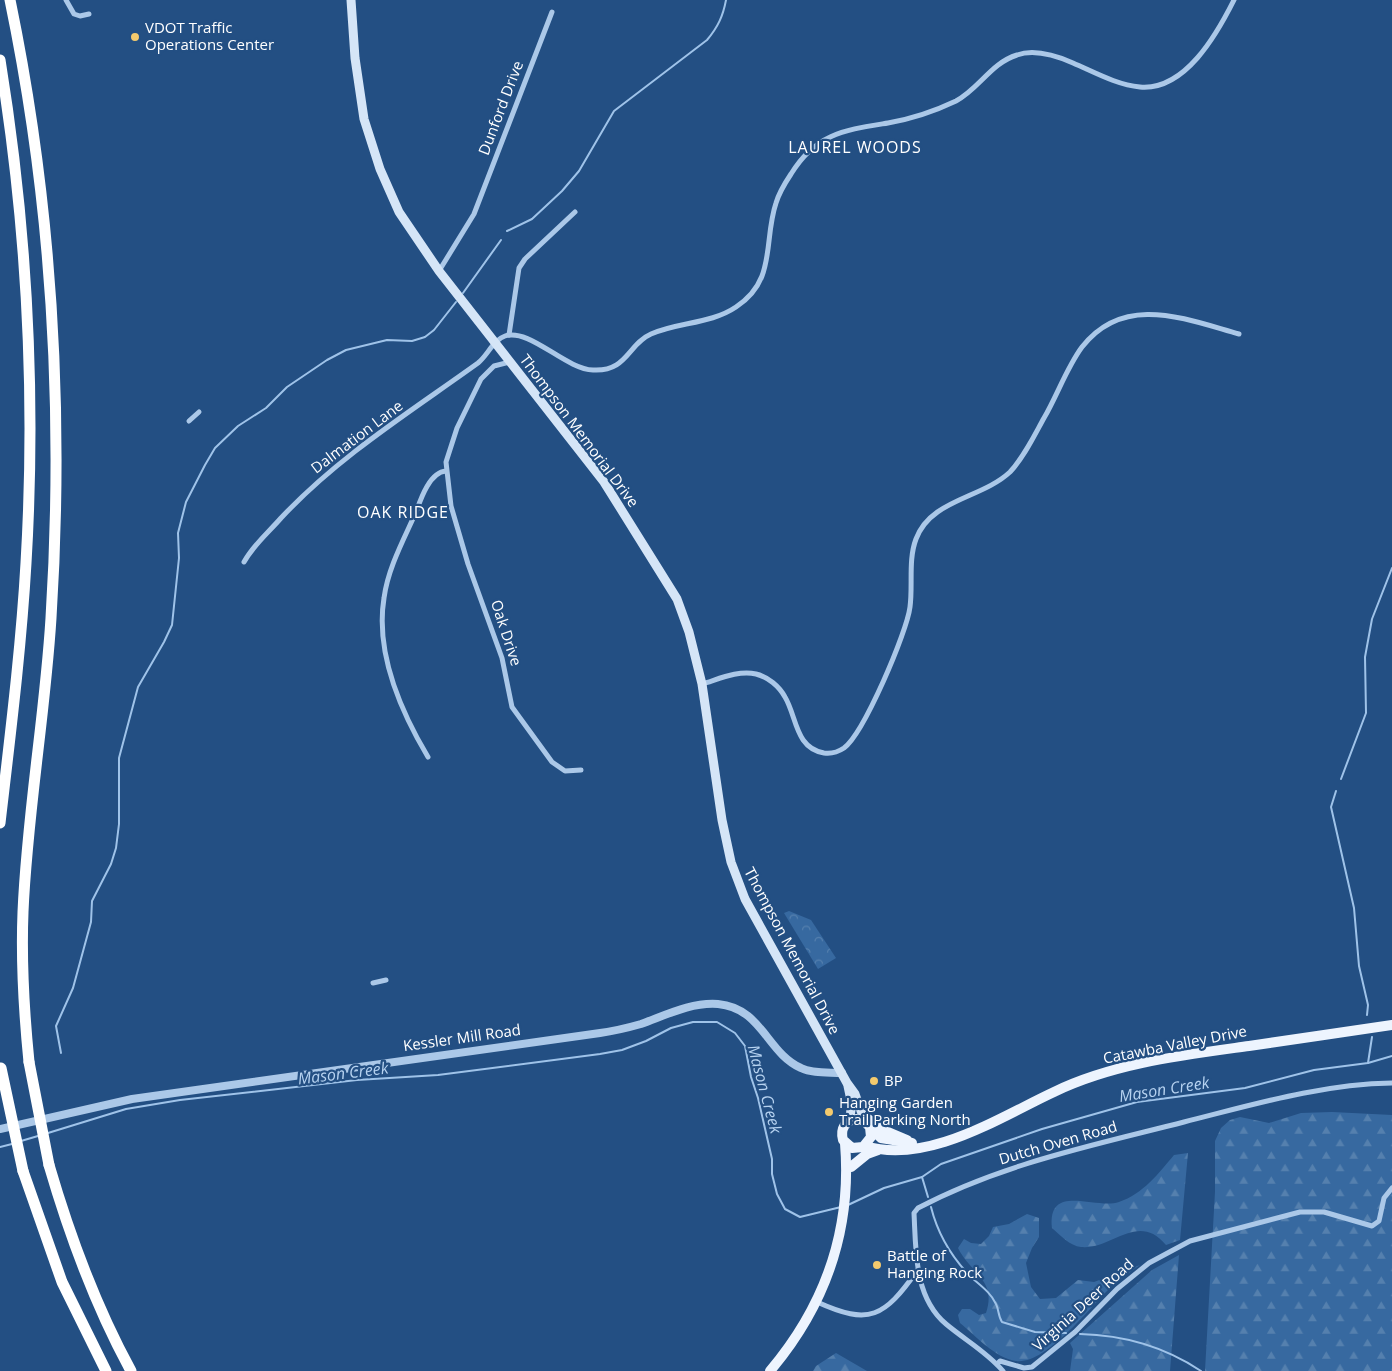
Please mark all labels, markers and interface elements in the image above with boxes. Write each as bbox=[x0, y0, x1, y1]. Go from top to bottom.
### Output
place label: VDOT Traffic Operations Center bbox=[145, 17, 274, 54]
marker: VDOT Traffic Operations Center bbox=[129, 31, 141, 43]
street label: Dunford Drive bbox=[473, 58, 527, 158]
district label: LAUREL WOODS bbox=[788, 136, 922, 158]
street label: Thompson Memorial Drive bbox=[516, 350, 644, 511]
street label: Dalmation Lane bbox=[306, 395, 406, 477]
district label: OAK RIDGE bbox=[357, 501, 449, 523]
street label: Oak Drive bbox=[487, 597, 527, 668]
street label: Thompson Memorial Drive bbox=[740, 864, 845, 1037]
street label: Kessler Mill Road bbox=[402, 1019, 522, 1055]
street label: Catawba Valley Drive bbox=[1101, 1020, 1248, 1068]
water label: Mason Creek bbox=[743, 1042, 788, 1137]
water label: Mason Creek bbox=[296, 1056, 391, 1089]
place label: BP bbox=[884, 1070, 903, 1090]
water label: Mason Creek bbox=[1117, 1071, 1212, 1107]
marker: BP bbox=[868, 1075, 880, 1087]
place label: Hanging Garden Trail Parking North bbox=[839, 1092, 971, 1129]
marker: Hanging Garden Trail Parking North bbox=[823, 1106, 835, 1118]
street label: Dutch Oven Road bbox=[996, 1116, 1119, 1168]
place label: Battle of Hanging Rock bbox=[887, 1245, 982, 1282]
street label: Virginia Deer Road bbox=[1027, 1253, 1137, 1355]
marker: Battle of Hanging Rock bbox=[871, 1259, 883, 1271]

